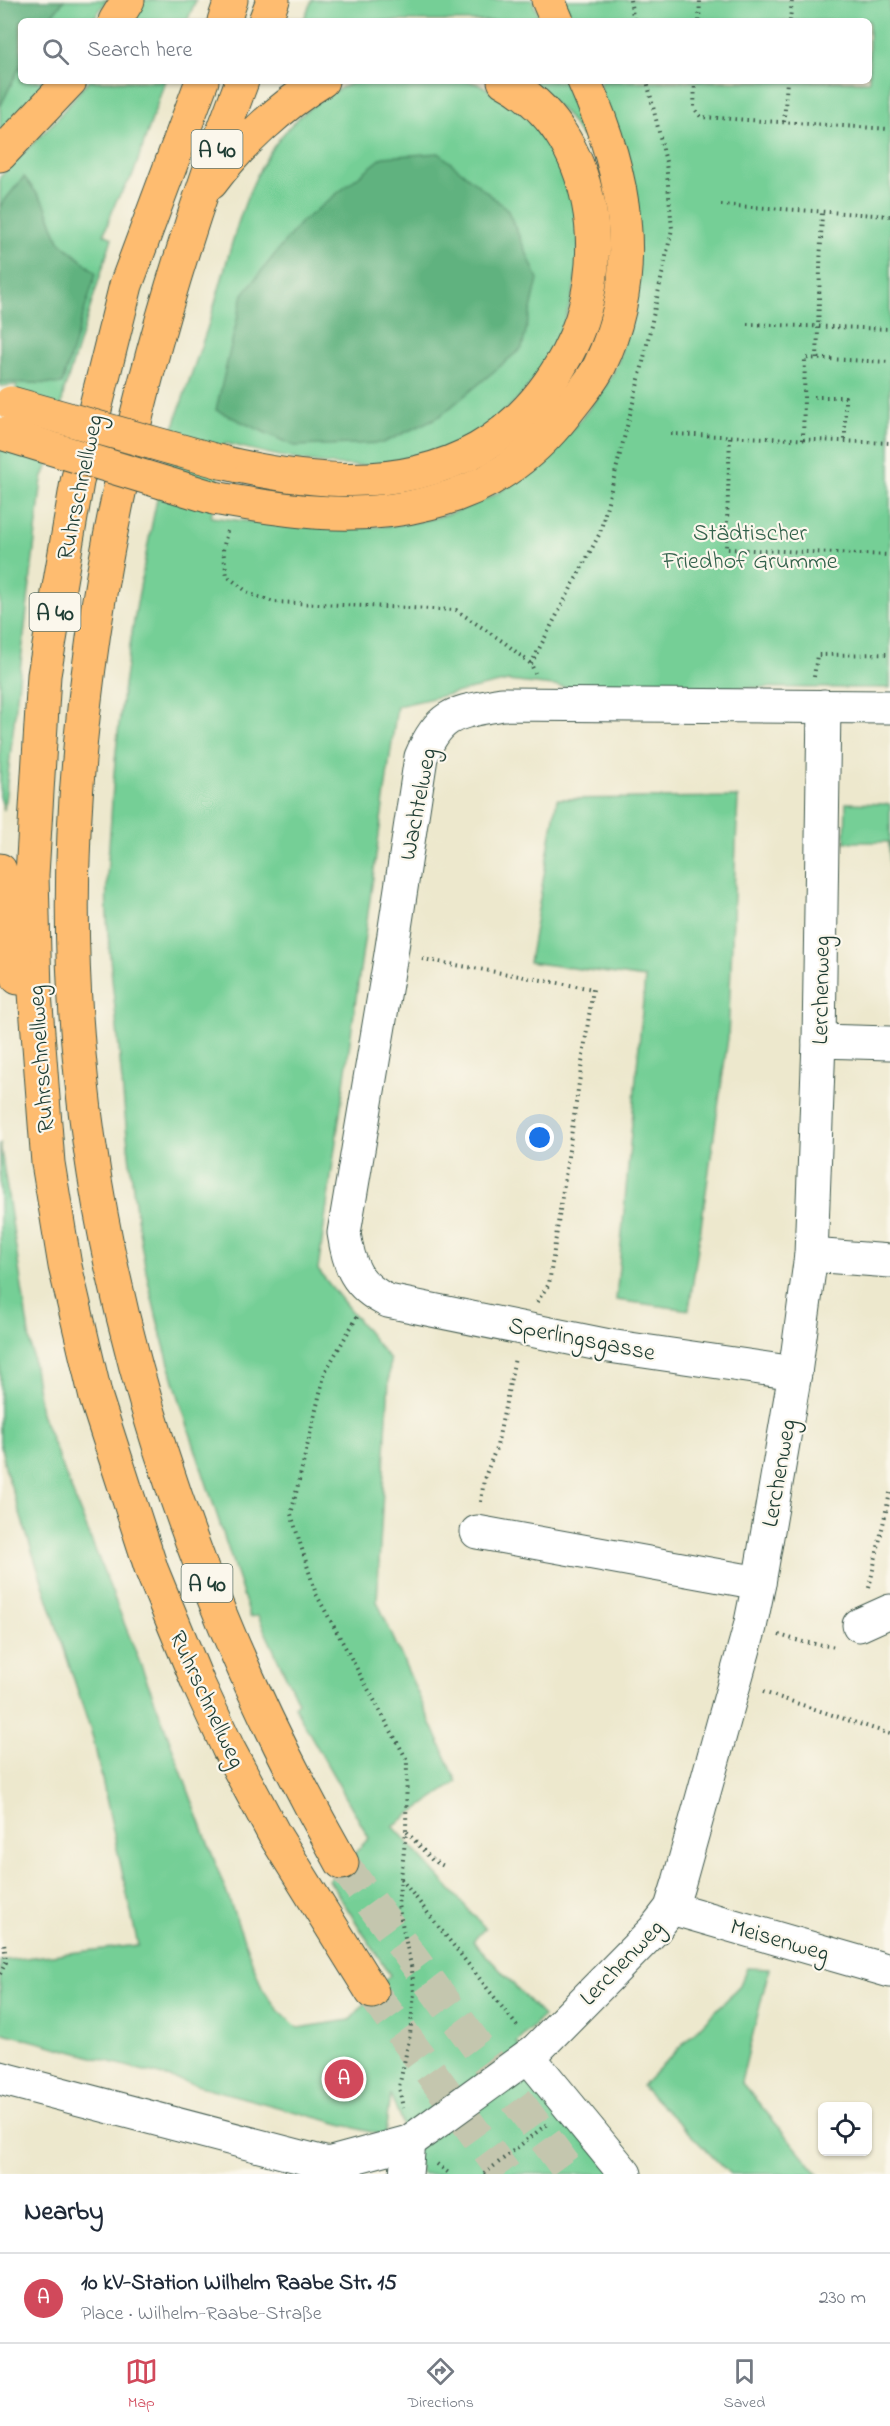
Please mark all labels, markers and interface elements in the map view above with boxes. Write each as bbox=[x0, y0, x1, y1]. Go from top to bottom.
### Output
search box bbox=[18, 18, 872, 84]
icon: search bbox=[39, 35, 72, 68]
text: Search here bbox=[87, 35, 192, 67]
road number: A 40 bbox=[192, 130, 242, 168]
street label: Ruhrschnellweg bbox=[49, 412, 114, 564]
park label: Städtischer Friedhof Grumme bbox=[662, 517, 838, 580]
road number: A 40 bbox=[29, 593, 80, 631]
street label: Wachtelweg bbox=[391, 745, 447, 864]
street label: Lerchenweg bbox=[804, 935, 841, 1045]
street label: Ruhrschnellweg bbox=[20, 984, 65, 1134]
your location bbox=[525, 1123, 554, 1152]
street label: Sperlingsgasse bbox=[505, 1309, 658, 1372]
street label: Lerchenweg bbox=[754, 1417, 807, 1530]
road number: A 40 bbox=[182, 1564, 232, 1602]
street label: Ruhrschnellweg bbox=[159, 1626, 253, 1775]
street label: Meisenweg bbox=[726, 1911, 833, 1972]
street label: Lerchenweg bbox=[572, 1912, 673, 2015]
pin: A bbox=[324, 2056, 364, 2102]
map controls bbox=[818, 2102, 872, 2156]
button: locate bbox=[818, 2102, 872, 2156]
text: Nearby bbox=[24, 2194, 103, 2232]
text: 10 kV-Station Wilhelm Raabe Str. 15 bbox=[81, 2268, 397, 2300]
text: A bbox=[37, 2284, 50, 2313]
text: 230 m bbox=[819, 2284, 866, 2313]
text: Place · Wilhelm-Raabe-Straße bbox=[81, 2300, 322, 2329]
tab: Map bbox=[125, 2355, 158, 2415]
tab: Directions bbox=[407, 2355, 474, 2415]
tab: Saved bbox=[723, 2355, 765, 2415]

